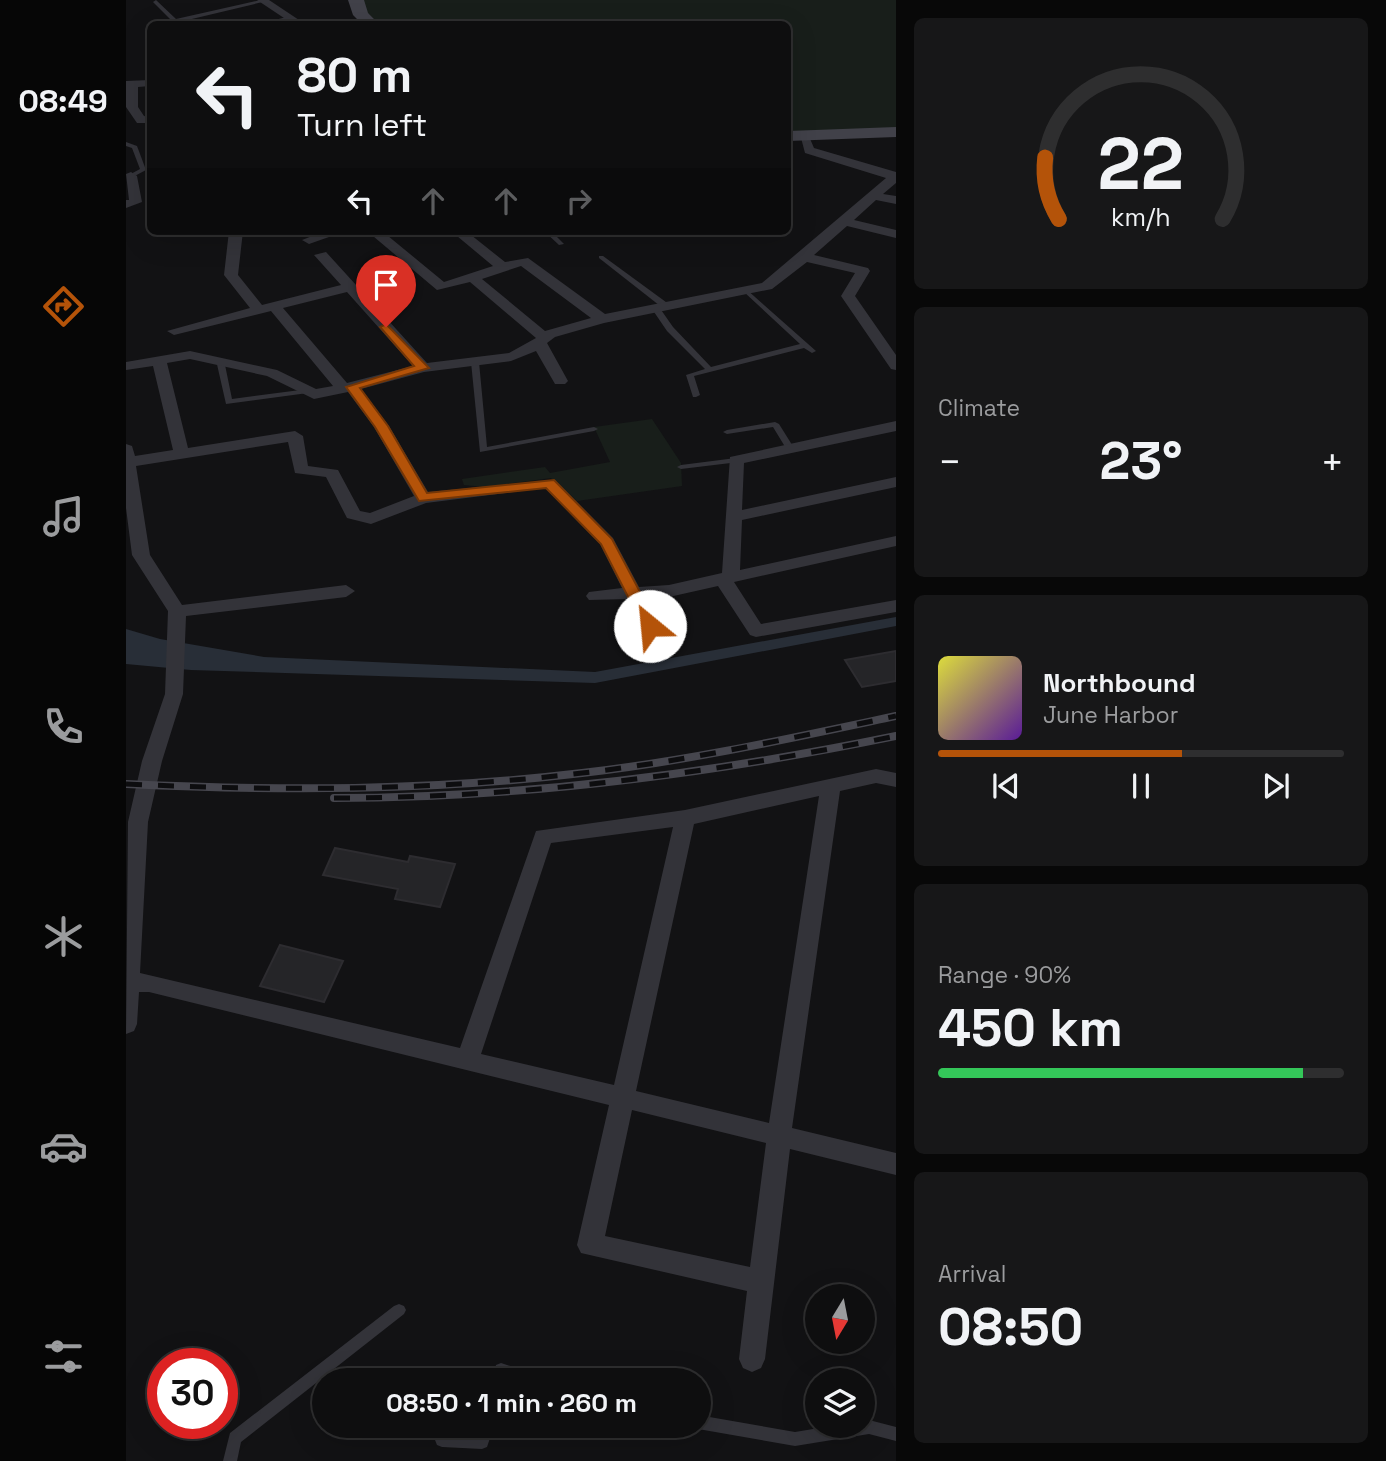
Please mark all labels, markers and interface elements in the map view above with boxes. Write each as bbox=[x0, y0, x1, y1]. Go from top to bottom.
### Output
text: 80 m bbox=[297, 44, 412, 106]
icon: left bbox=[182, 49, 273, 140]
text: 08:49 bbox=[18, 81, 108, 121]
text: Turn left bbox=[297, 105, 427, 145]
text: 22 bbox=[1098, 118, 1184, 211]
icon: left bbox=[341, 182, 379, 220]
icon: ahead bbox=[414, 182, 452, 220]
icon: ahead bbox=[487, 182, 525, 220]
icon: right bbox=[560, 182, 598, 220]
text: km/h bbox=[1111, 201, 1171, 233]
pin bbox=[356, 255, 416, 327]
icon: arrive bbox=[367, 266, 405, 304]
icon: directions bbox=[39, 282, 88, 331]
text: Climate bbox=[938, 393, 1020, 423]
text: 23° bbox=[1100, 428, 1183, 494]
text: − bbox=[938, 438, 962, 486]
text: + bbox=[1320, 438, 1344, 486]
icon: music bbox=[39, 492, 88, 541]
position arrow bbox=[613, 589, 687, 663]
text: Northbound bbox=[1043, 666, 1196, 700]
text: June Harbor bbox=[1043, 700, 1178, 730]
icon: phone bbox=[39, 702, 88, 751]
icon: previous bbox=[987, 767, 1025, 805]
icon: pause bbox=[1122, 767, 1160, 805]
icon: next bbox=[1257, 767, 1295, 805]
icon: climate bbox=[39, 912, 88, 961]
text: Range · 90% bbox=[938, 960, 1071, 990]
text: 450 km bbox=[938, 995, 1123, 1061]
icon: car bbox=[39, 1122, 88, 1171]
text: Arrival bbox=[938, 1259, 1006, 1289]
north arrow bbox=[805, 1284, 875, 1354]
map controls bbox=[805, 1284, 875, 1438]
text: 08:50 bbox=[938, 1294, 1083, 1360]
icon: filters bbox=[39, 1332, 88, 1381]
speed limit sign: 30 bbox=[147, 1348, 238, 1439]
button: layers bbox=[805, 1368, 875, 1438]
text: 08:50 · 1 min · 260 m bbox=[386, 1386, 637, 1420]

